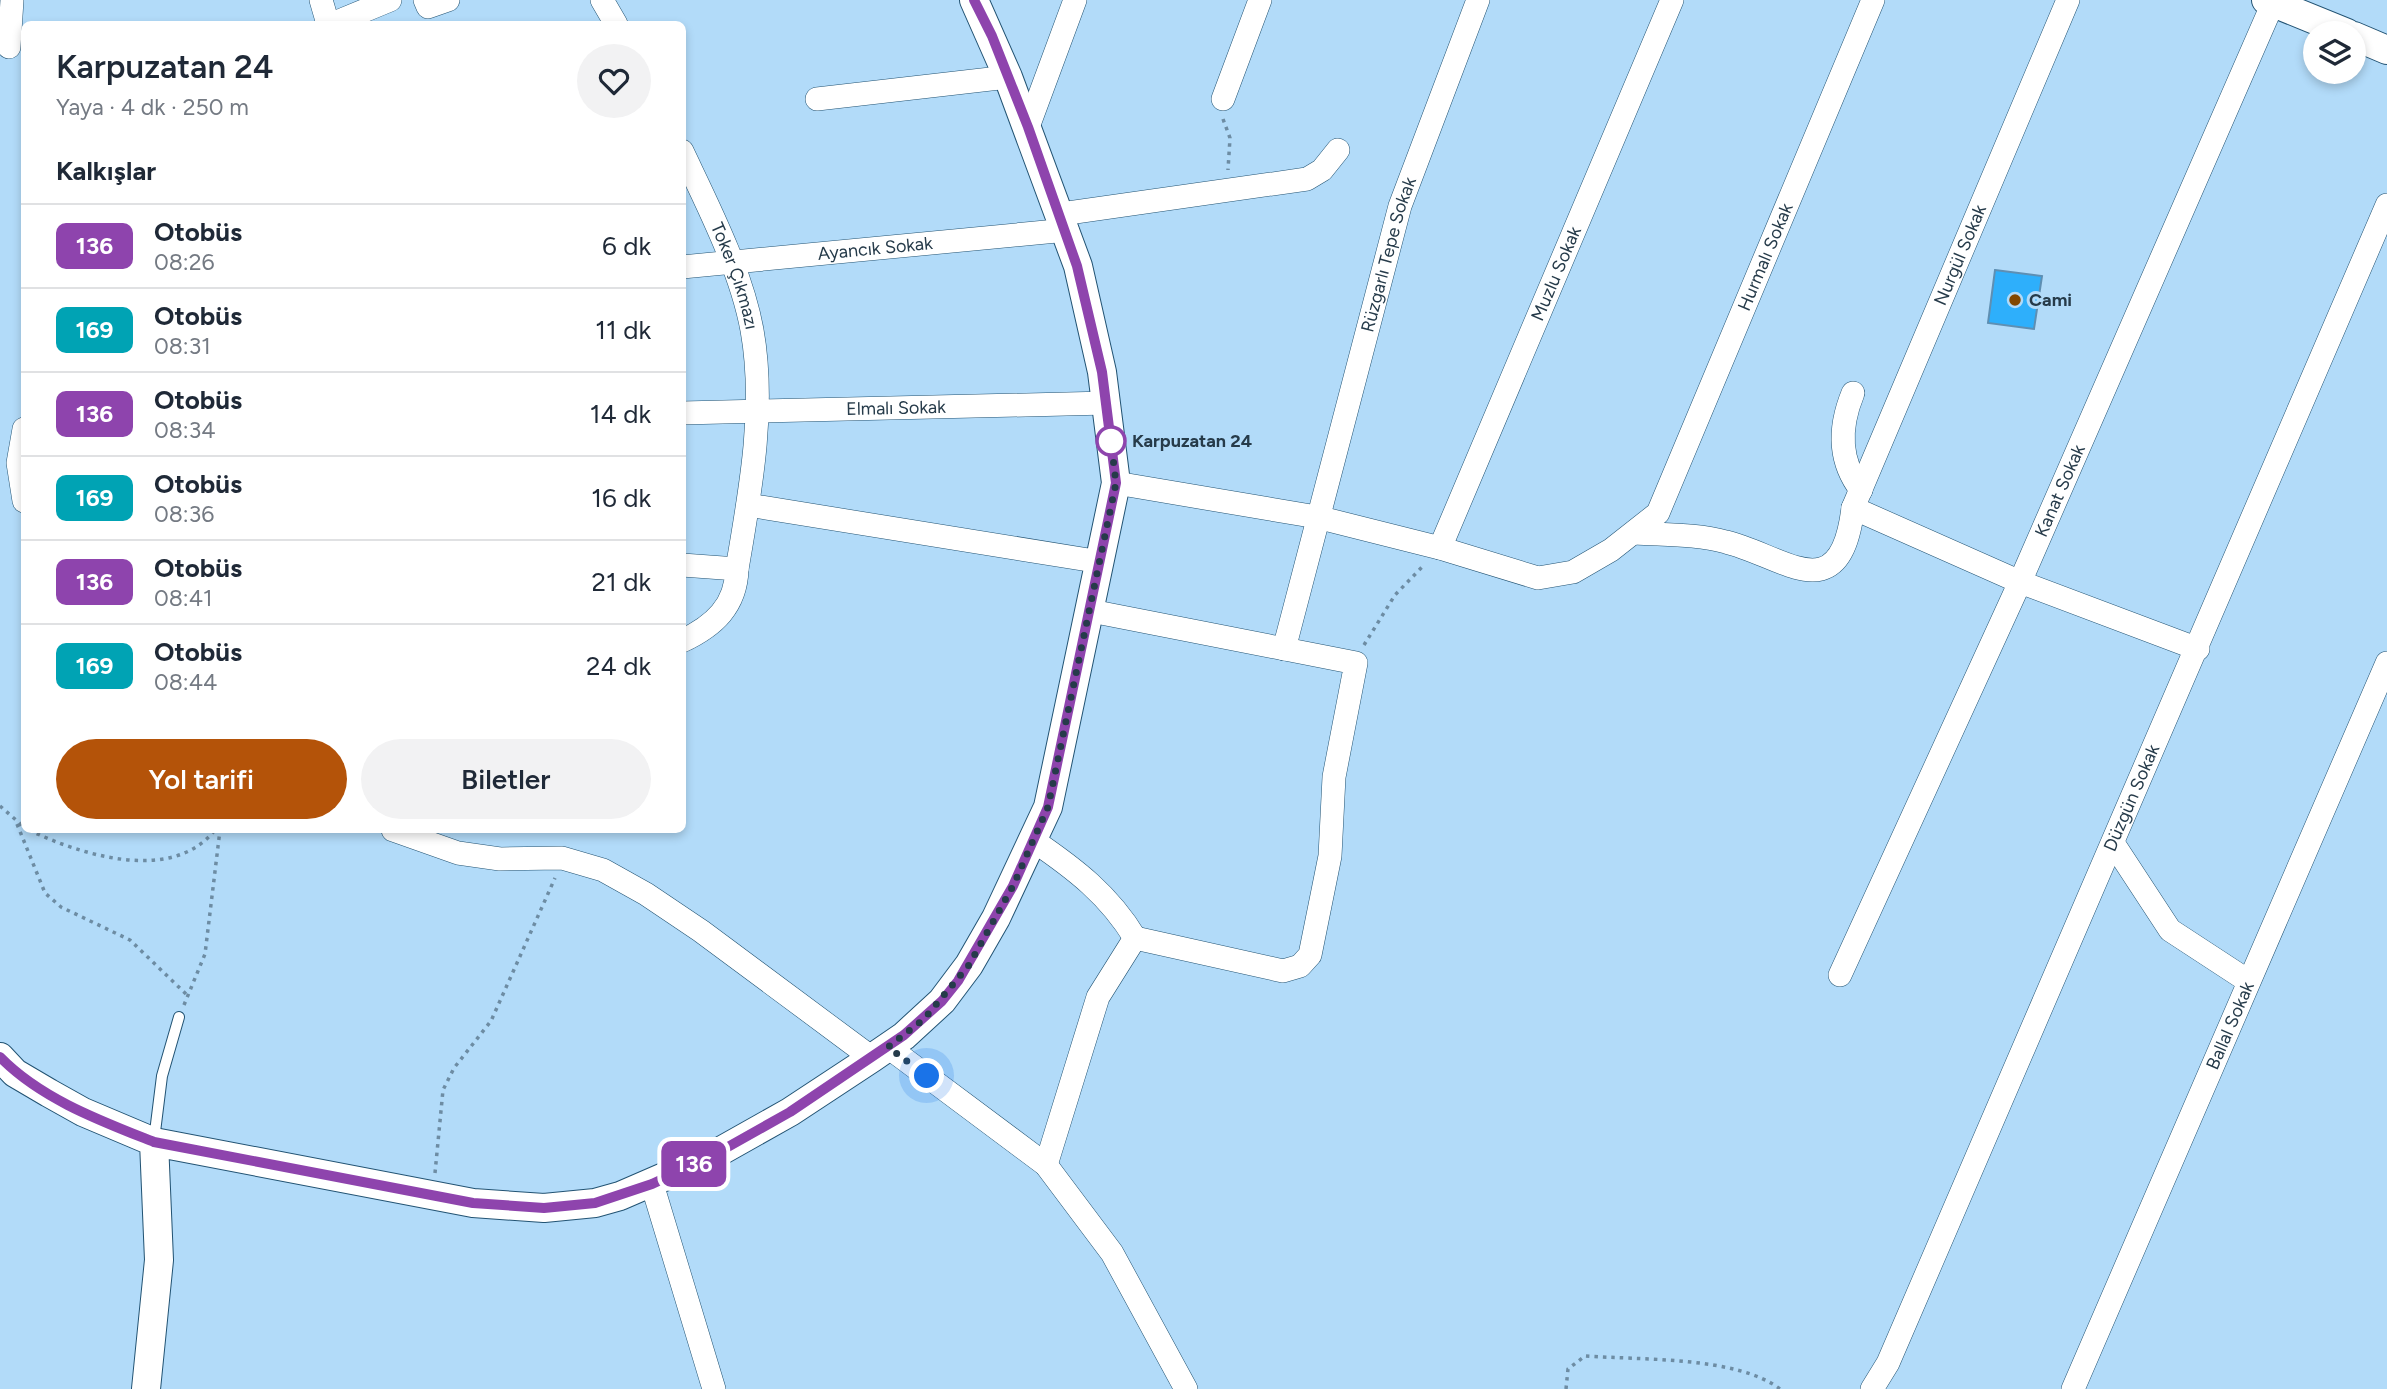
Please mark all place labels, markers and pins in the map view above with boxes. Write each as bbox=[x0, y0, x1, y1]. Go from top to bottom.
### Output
place label: Cami bbox=[2029, 289, 2072, 311]
marker: Cami bbox=[2007, 292, 2023, 308]
marker: Karpuzatan 24 bbox=[1096, 426, 1126, 456]
place label: Karpuzatan 24 bbox=[1132, 430, 1252, 452]

